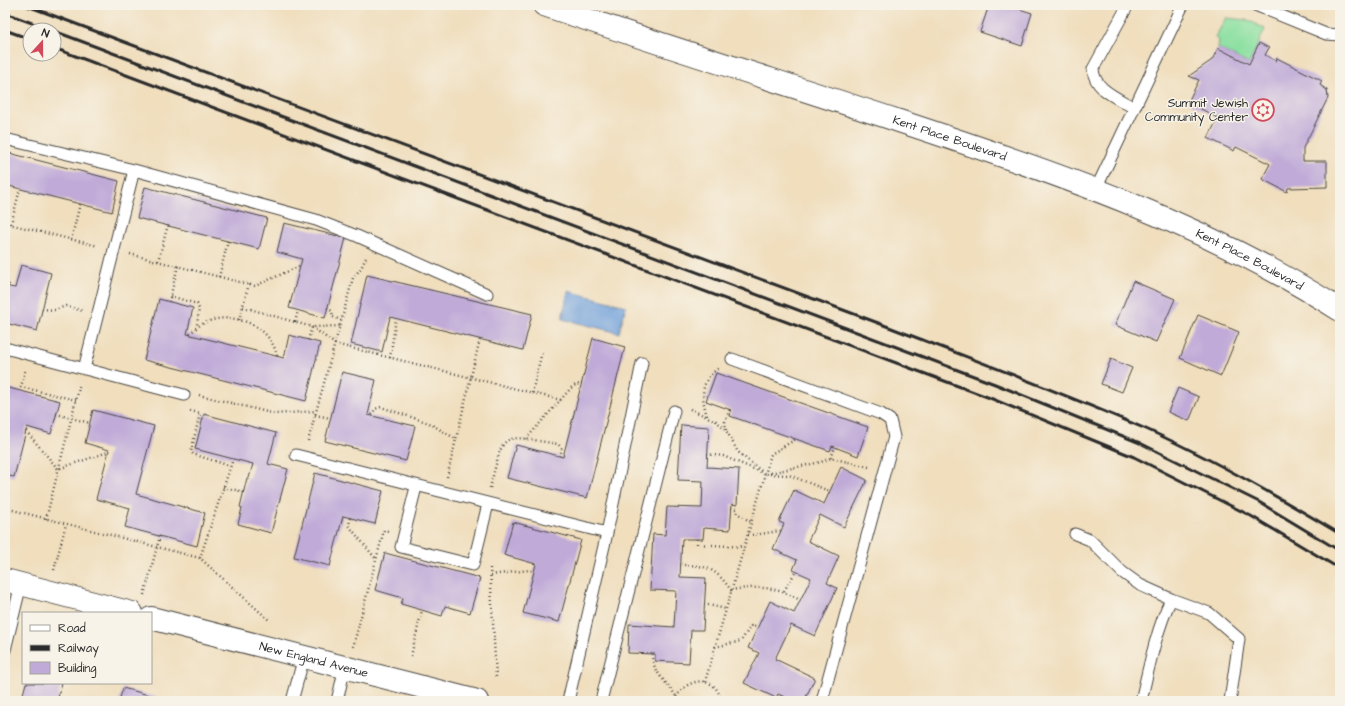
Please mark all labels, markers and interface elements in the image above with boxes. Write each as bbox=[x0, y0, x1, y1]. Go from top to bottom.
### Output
north arrow bbox=[22, 22, 62, 62]
text: N bbox=[39, 25, 51, 41]
place label: Summit Jewish Community Center bbox=[1145, 95, 1248, 127]
synagogue icon: Summit Jewish Community Center bbox=[1250, 97, 1276, 123]
street label: Kent Place Boulevard bbox=[891, 111, 1009, 165]
street label: Kent Place Boulevard bbox=[1193, 225, 1307, 294]
legend bbox=[22, 612, 152, 684]
text: Road bbox=[58, 620, 86, 637]
street label: New England Avenue bbox=[258, 637, 371, 682]
text: Railway bbox=[58, 640, 99, 658]
text: Building bbox=[58, 660, 96, 678]

